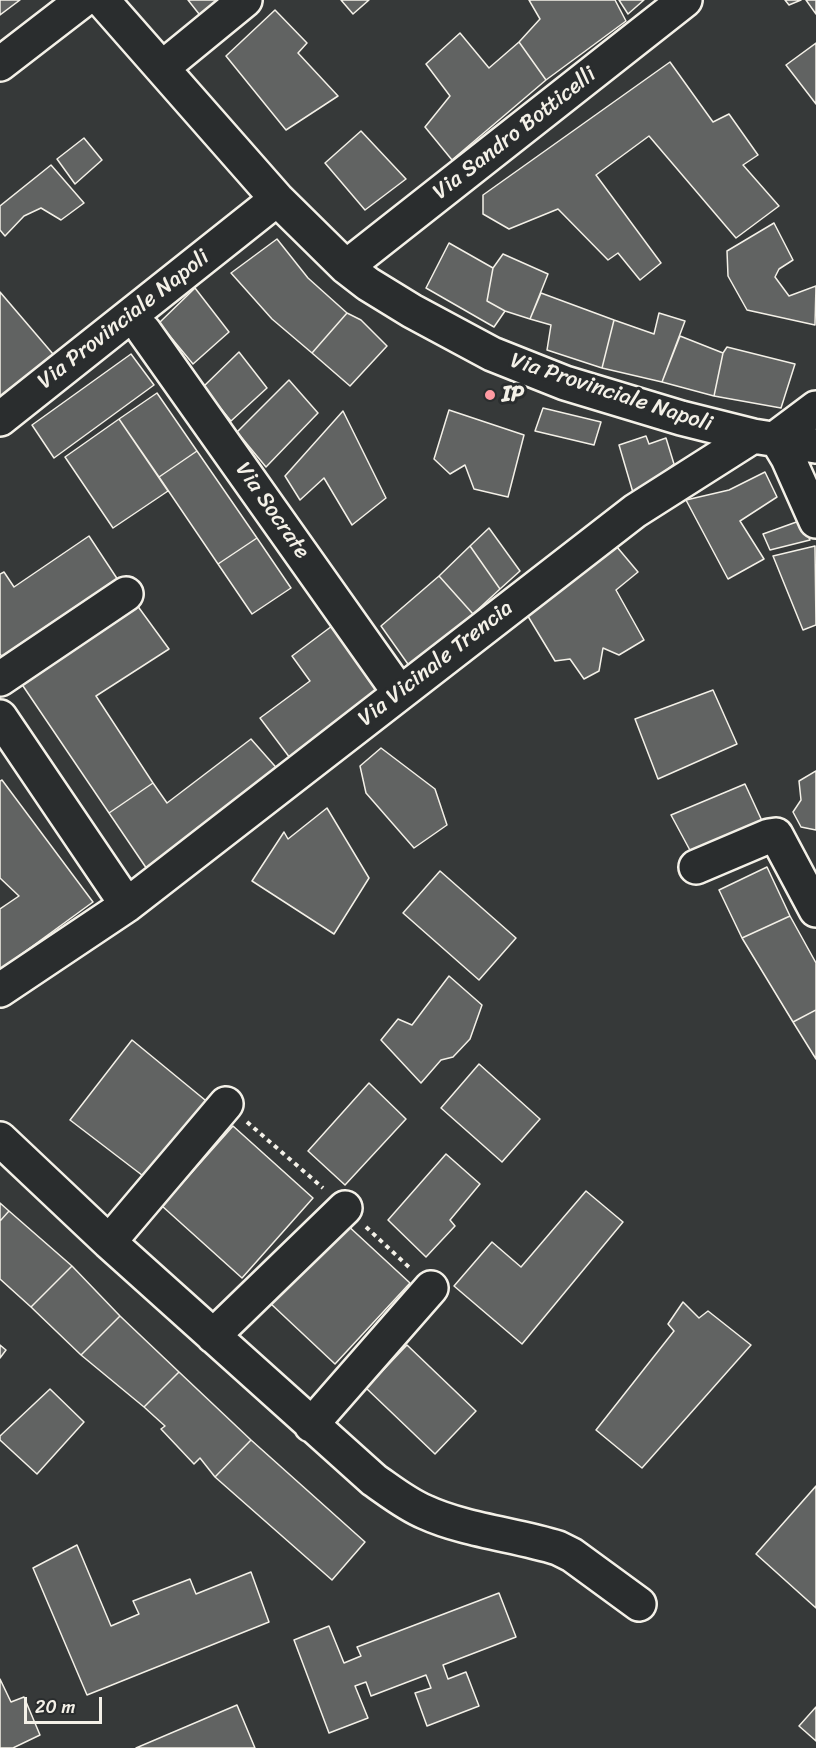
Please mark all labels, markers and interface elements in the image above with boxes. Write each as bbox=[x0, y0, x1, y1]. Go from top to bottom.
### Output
street label: Via Sandro Botticelli bbox=[428, 62, 602, 206]
street label: Via Provinciale Napoli bbox=[33, 245, 215, 395]
street label: Via Provinciale Napoli bbox=[507, 348, 715, 438]
place label: IP bbox=[502, 382, 524, 408]
marker: IP bbox=[483, 388, 497, 402]
street label: Via Socrate bbox=[229, 458, 315, 564]
street label: Via Vicinale Trencia bbox=[353, 595, 519, 733]
scale bar bbox=[27, 1685, 105, 1723]
text: 20 m bbox=[35, 1691, 75, 1723]

